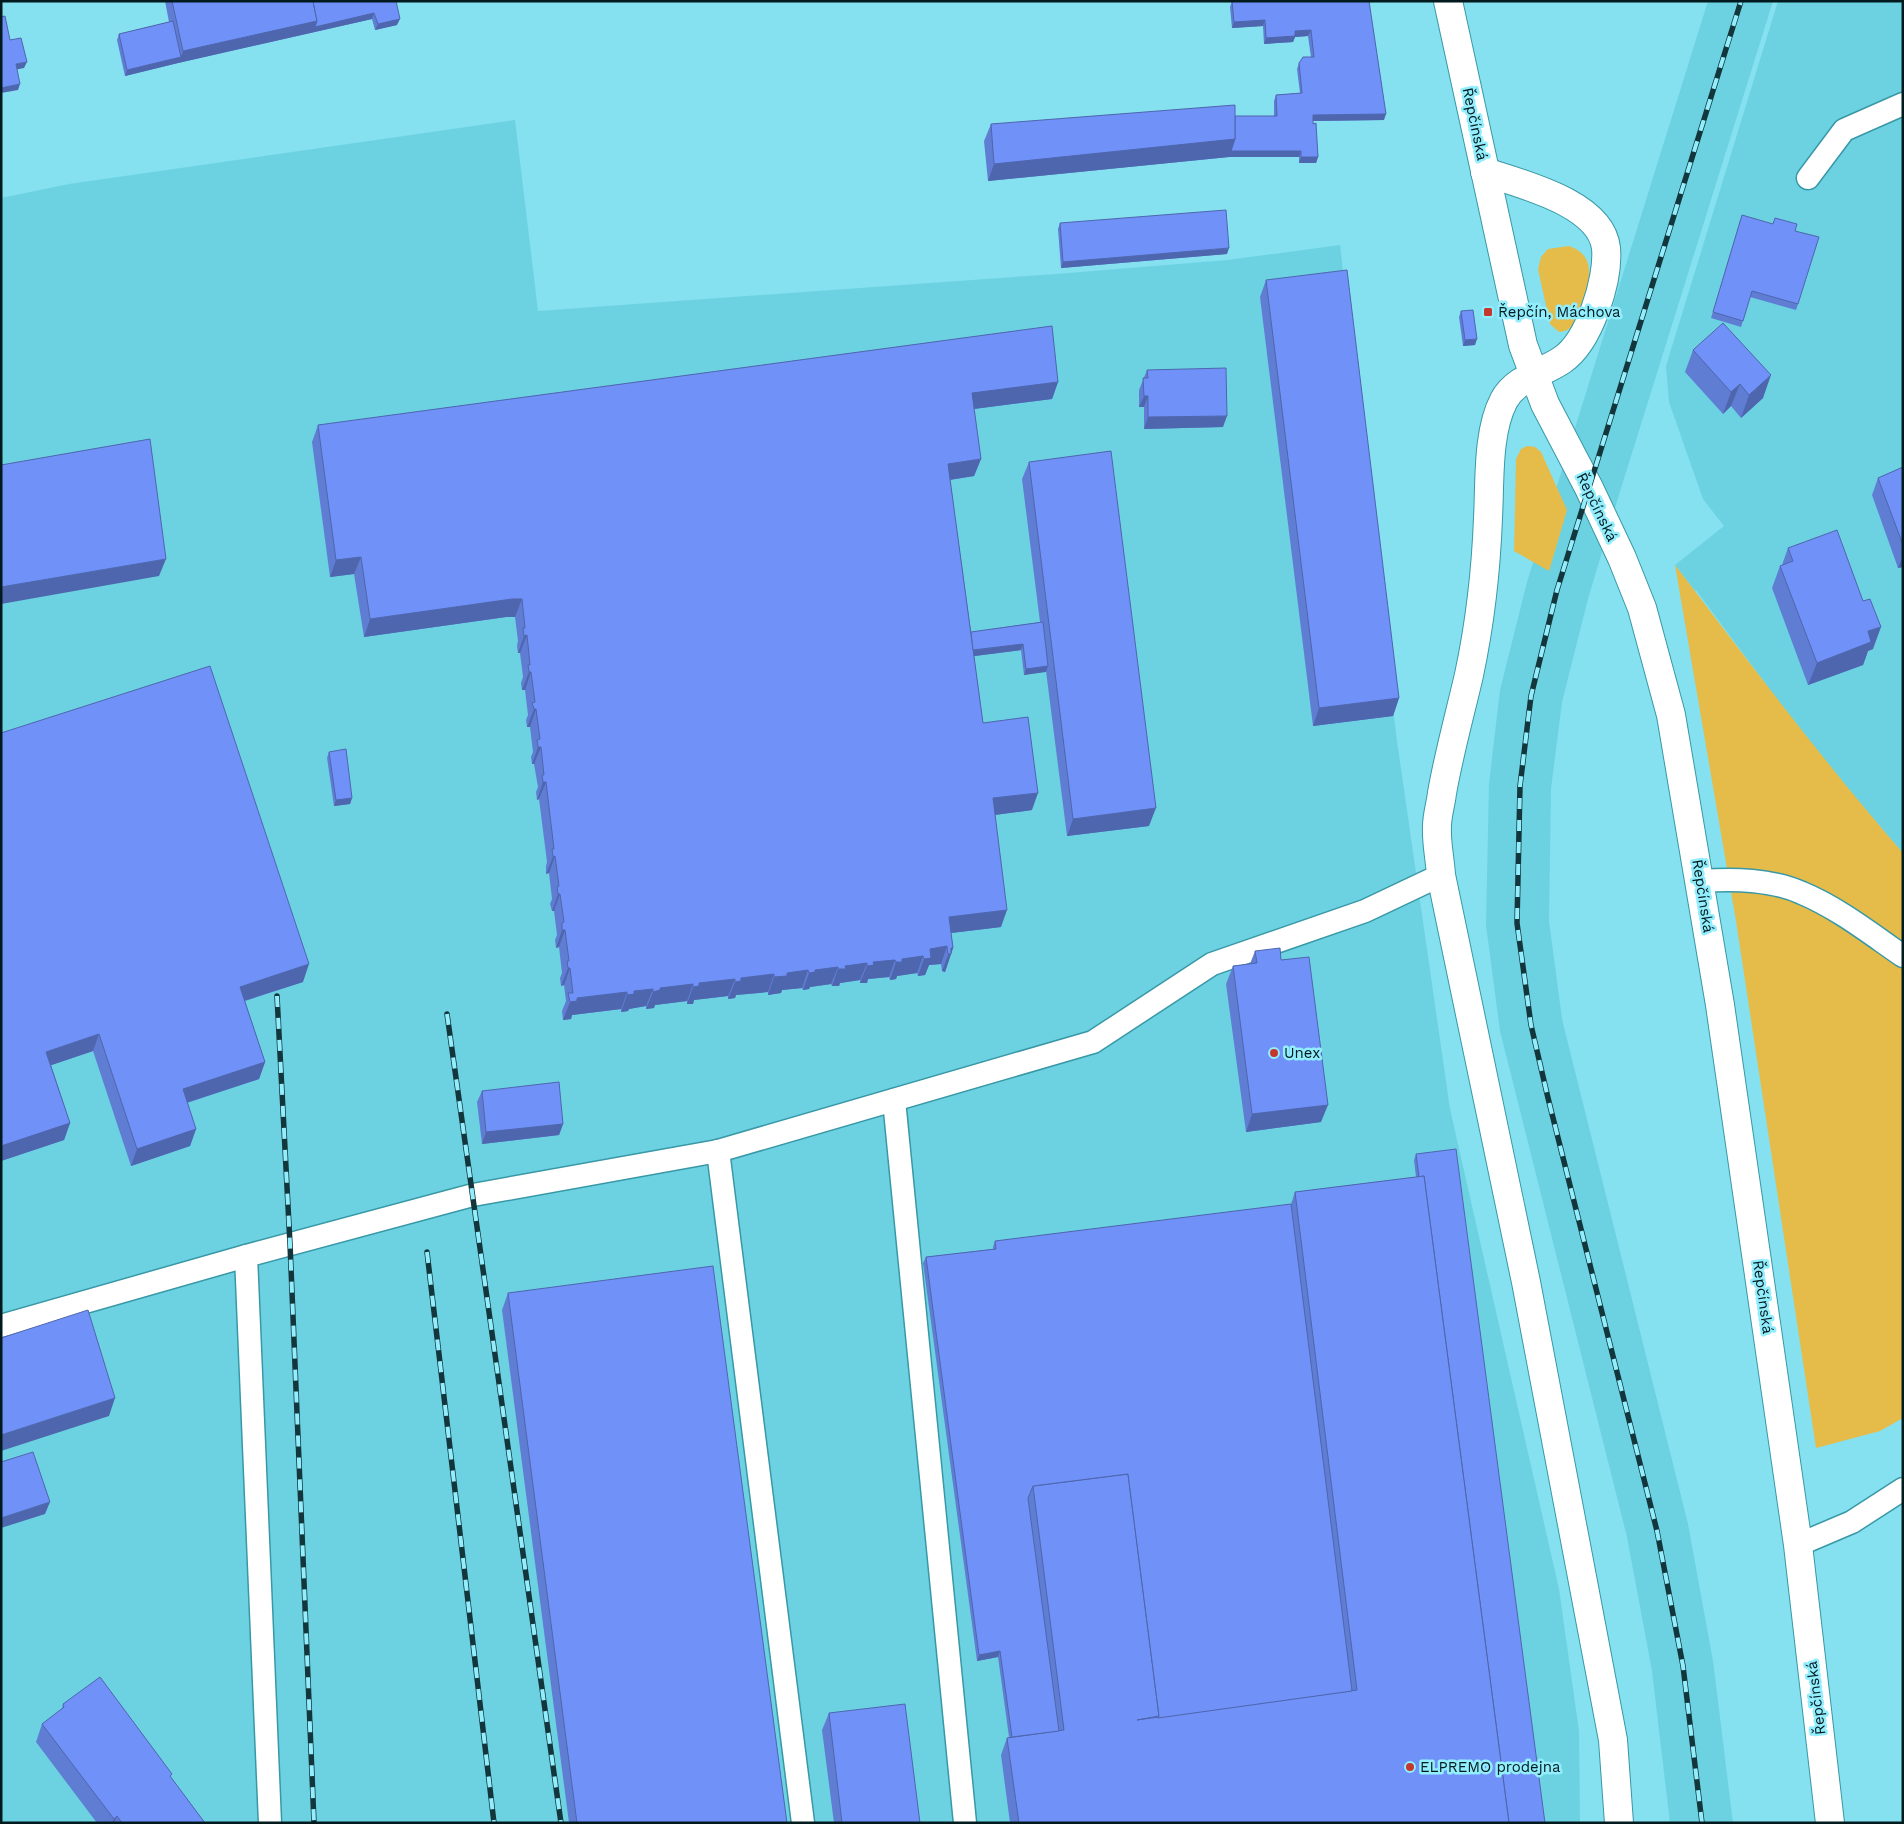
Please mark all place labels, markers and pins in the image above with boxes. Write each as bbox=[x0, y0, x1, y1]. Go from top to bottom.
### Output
place label: Řepčín, Máchova bbox=[1498, 303, 1621, 321]
marker: Řepčín, Máchova bbox=[1482, 306, 1494, 318]
place label: Unex bbox=[1284, 1044, 1320, 1062]
marker: Unex bbox=[1268, 1047, 1280, 1059]
place label: ELPREMO prodejna bbox=[1420, 1758, 1561, 1776]
marker: ELPREMO prodejna bbox=[1404, 1761, 1416, 1773]

